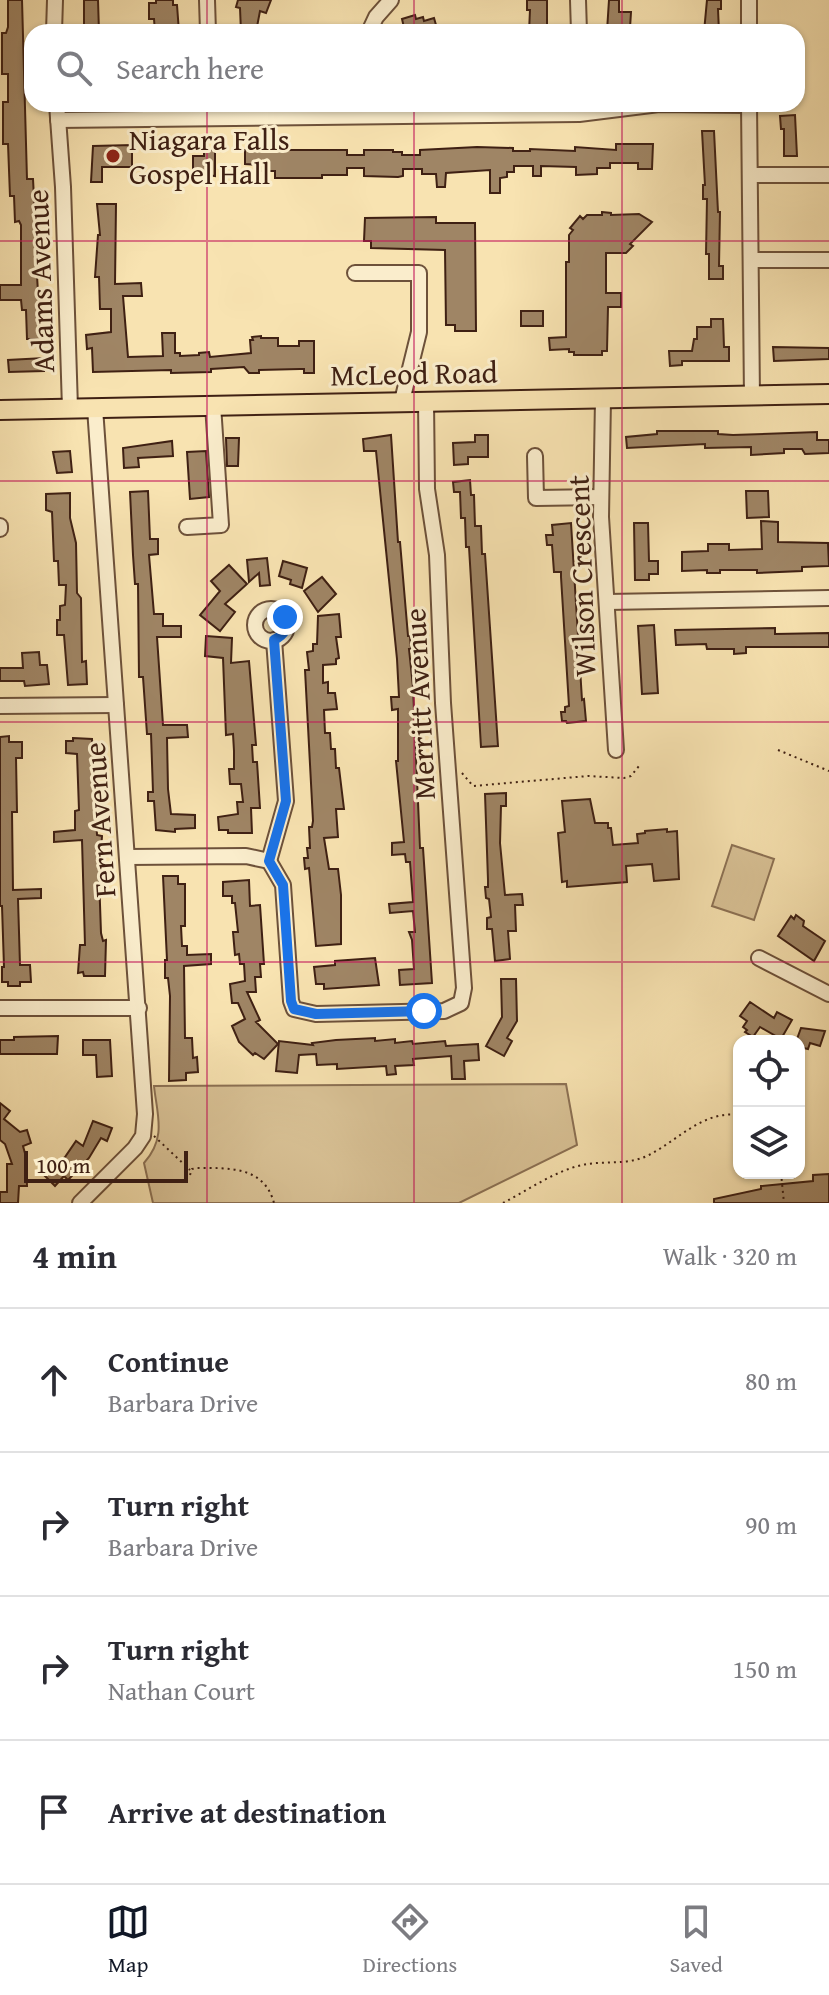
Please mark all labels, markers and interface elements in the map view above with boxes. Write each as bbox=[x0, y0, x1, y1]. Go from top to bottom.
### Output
search box bbox=[24, 24, 805, 112]
icon: search bbox=[52, 46, 96, 90]
text: Search here bbox=[116, 46, 264, 90]
place label: Niagara Falls Gospel Hall bbox=[129, 117, 290, 195]
marker: Niagara Falls Gospel Hall bbox=[104, 147, 122, 165]
street label: Adams Avenue bbox=[15, 188, 65, 374]
street label: McLeod Road bbox=[330, 350, 498, 396]
street label: Wilson Crescent bbox=[555, 474, 607, 678]
route end bbox=[267, 599, 303, 635]
street label: Merritt Avenue bbox=[392, 607, 446, 801]
street label: Fern Avenue bbox=[72, 741, 126, 899]
route start bbox=[406, 993, 442, 1029]
map controls bbox=[733, 1035, 805, 1179]
button: locate bbox=[733, 1035, 805, 1107]
button: layers bbox=[733, 1107, 805, 1179]
scale bar bbox=[24, 1147, 188, 1183]
text: 100 m bbox=[36, 1149, 91, 1181]
text: 4 min bbox=[32, 1231, 117, 1280]
text: Walk · 320 m bbox=[663, 1236, 797, 1275]
text: Continue bbox=[108, 1339, 229, 1383]
icon: ahead bbox=[32, 1358, 76, 1402]
text: 80 m bbox=[745, 1361, 797, 1400]
text: Barbara Drive bbox=[108, 1383, 258, 1422]
text: Turn right bbox=[108, 1483, 249, 1527]
icon: right bbox=[32, 1502, 76, 1546]
text: 90 m bbox=[745, 1505, 797, 1544]
text: Barbara Drive bbox=[108, 1527, 258, 1566]
text: Turn right bbox=[108, 1627, 249, 1671]
icon: right bbox=[32, 1646, 76, 1690]
text: 150 m bbox=[732, 1649, 797, 1688]
text: Nathan Court bbox=[108, 1671, 255, 1710]
icon: arrive bbox=[32, 1790, 76, 1834]
text: Arrive at destination bbox=[108, 1790, 386, 1834]
tab: Map bbox=[106, 1900, 150, 1980]
tab: Directions bbox=[363, 1900, 457, 1980]
tab: Saved bbox=[670, 1900, 723, 1980]

